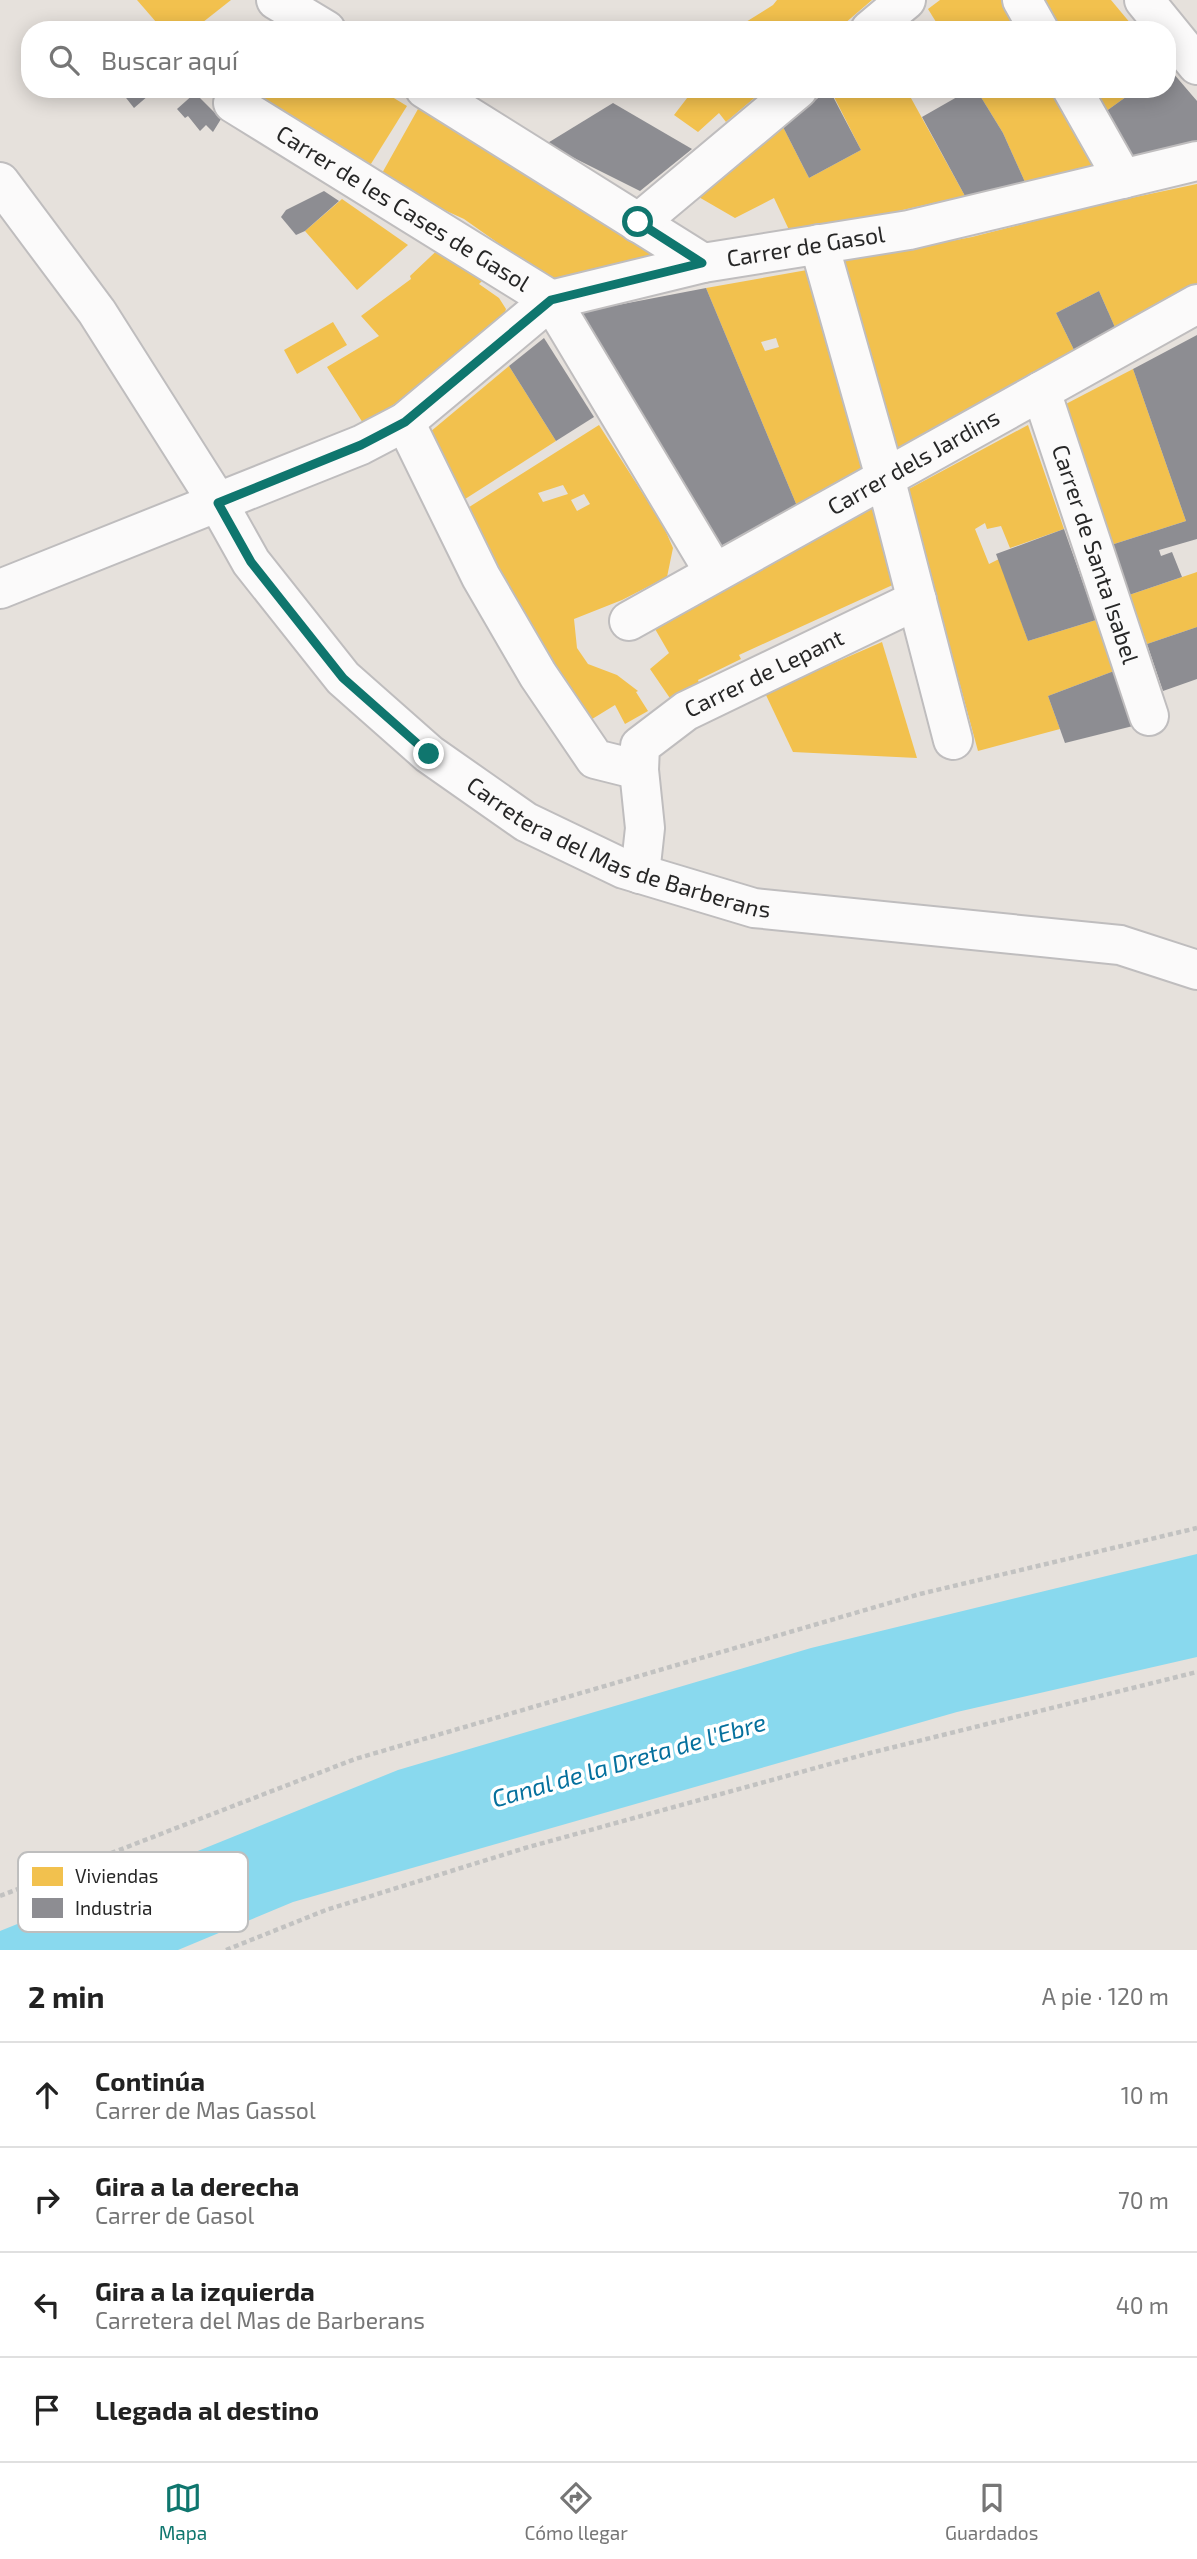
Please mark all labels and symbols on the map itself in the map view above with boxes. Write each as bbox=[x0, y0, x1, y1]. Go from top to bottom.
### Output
street label: Carrer de les Cases de Gasol bbox=[272, 118, 536, 297]
route start bbox=[622, 206, 653, 237]
street label: Carrer de Gasol bbox=[725, 219, 887, 272]
street label: Carrer dels Jardins bbox=[822, 402, 1004, 520]
street label: Carrer de Santa Isabel bbox=[1047, 441, 1146, 667]
street label: Carrer de Lepant bbox=[680, 622, 848, 723]
route end bbox=[413, 738, 444, 769]
street label: Carretera del Mas de Barberans bbox=[462, 770, 772, 923]
water label: Canal de la Dreta de l'Ebre bbox=[488, 1706, 769, 1813]
legend bbox=[18, 1852, 248, 1932]
text: Viviendas bbox=[75, 1864, 158, 1887]
text: Industria bbox=[75, 1896, 152, 1919]

